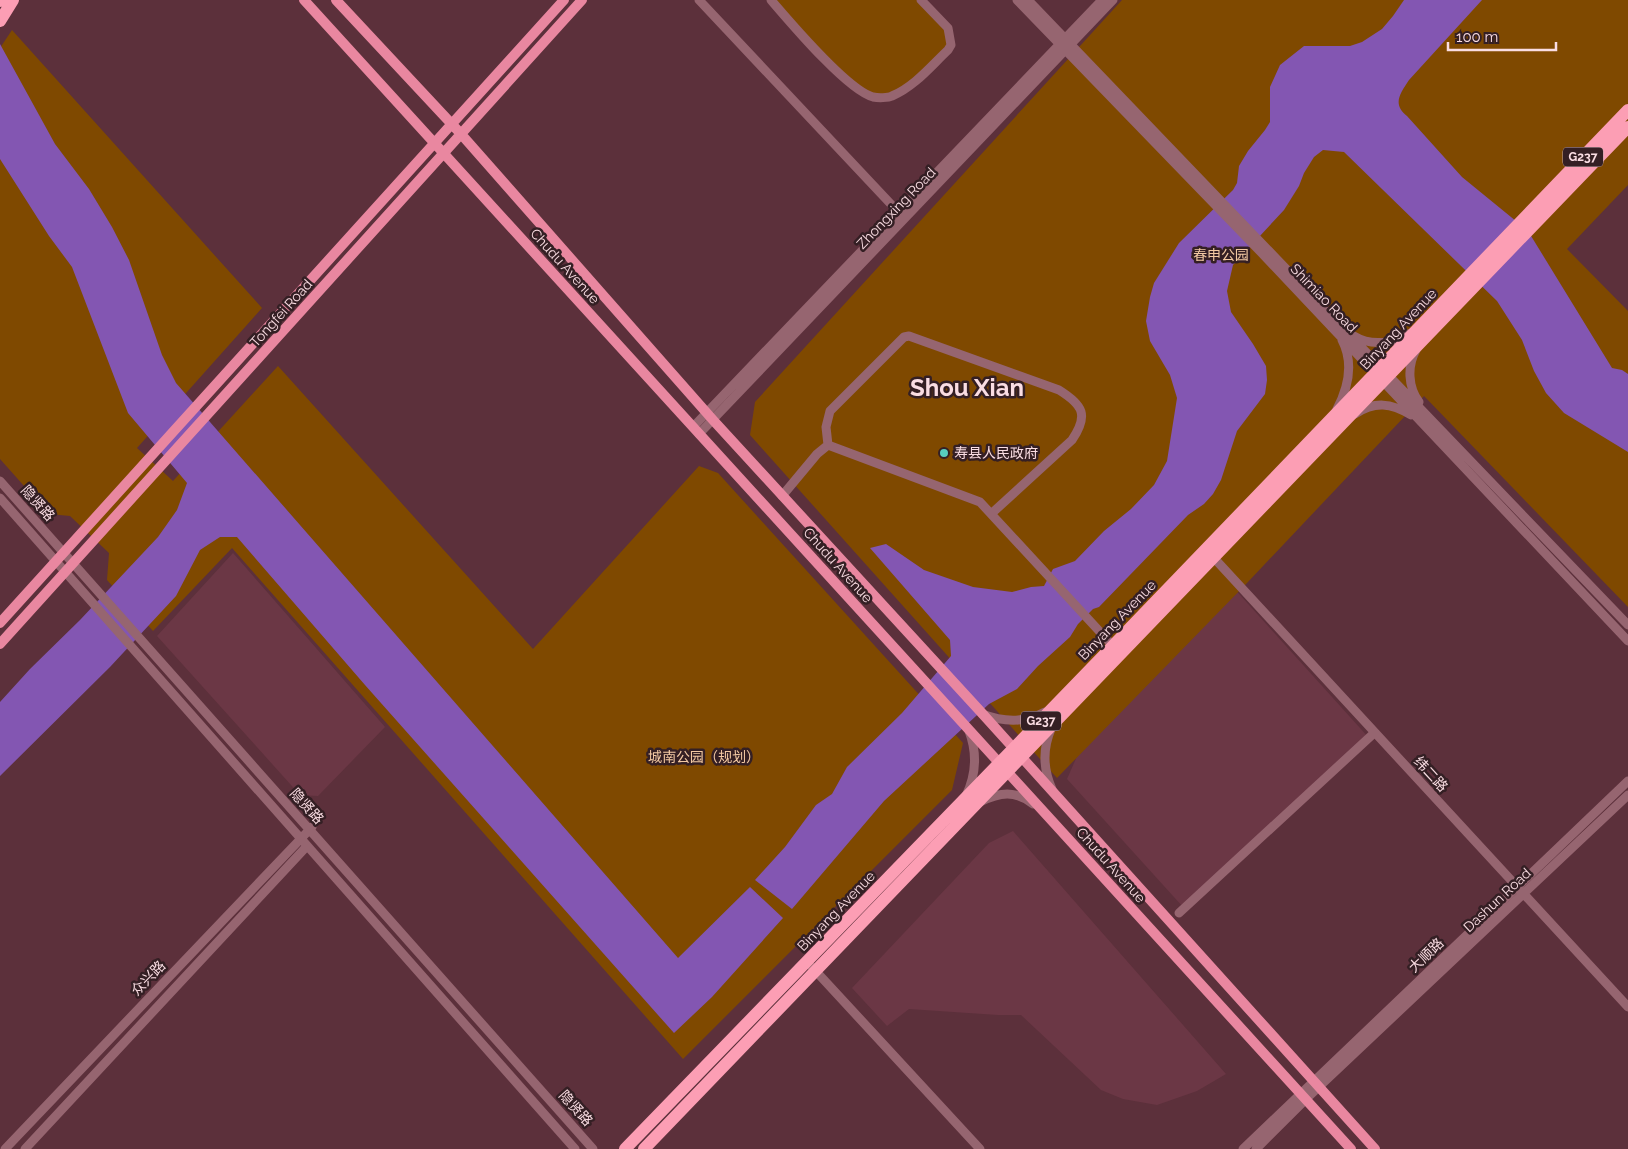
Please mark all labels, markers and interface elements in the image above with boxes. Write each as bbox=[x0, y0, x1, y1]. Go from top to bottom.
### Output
scale bar bbox=[1448, 20, 1556, 52]
text: 100 m bbox=[1456, 28, 1498, 46]
road number: G237 bbox=[1563, 148, 1603, 166]
street label: Zhongxing Road bbox=[853, 164, 939, 252]
street label: Chudu Avenue bbox=[527, 225, 603, 307]
park label: 春申公园 bbox=[1193, 247, 1249, 263]
street label: Shimiao Road bbox=[1287, 261, 1361, 335]
street label: Tongfei Road bbox=[247, 276, 315, 350]
street label: Binyang Avenue bbox=[1357, 285, 1439, 373]
district label: Shou Xian bbox=[910, 373, 1024, 402]
place label: 寿县人民政府 bbox=[954, 445, 1038, 461]
marker: 寿县人民政府 bbox=[938, 447, 950, 459]
street label: 隐贤路 bbox=[18, 482, 58, 524]
street label: Chudu Avenue bbox=[800, 524, 876, 606]
street label: Binyang Avenue bbox=[1075, 577, 1159, 663]
road number: G237 bbox=[1021, 711, 1061, 730]
park label: 城南公园（规划） bbox=[648, 749, 760, 765]
street label: 纬二路 bbox=[1411, 753, 1451, 795]
street label: 隐贤路 bbox=[287, 785, 327, 827]
street label: Chudu Avenue bbox=[1073, 824, 1149, 906]
street label: Dashun Road bbox=[1460, 865, 1534, 935]
street label: Binyang Avenue bbox=[794, 868, 878, 954]
street label: 大顺路 bbox=[1405, 935, 1447, 975]
street label: 众兴路 bbox=[128, 957, 168, 999]
street label: 隐贤路 bbox=[556, 1087, 596, 1129]

